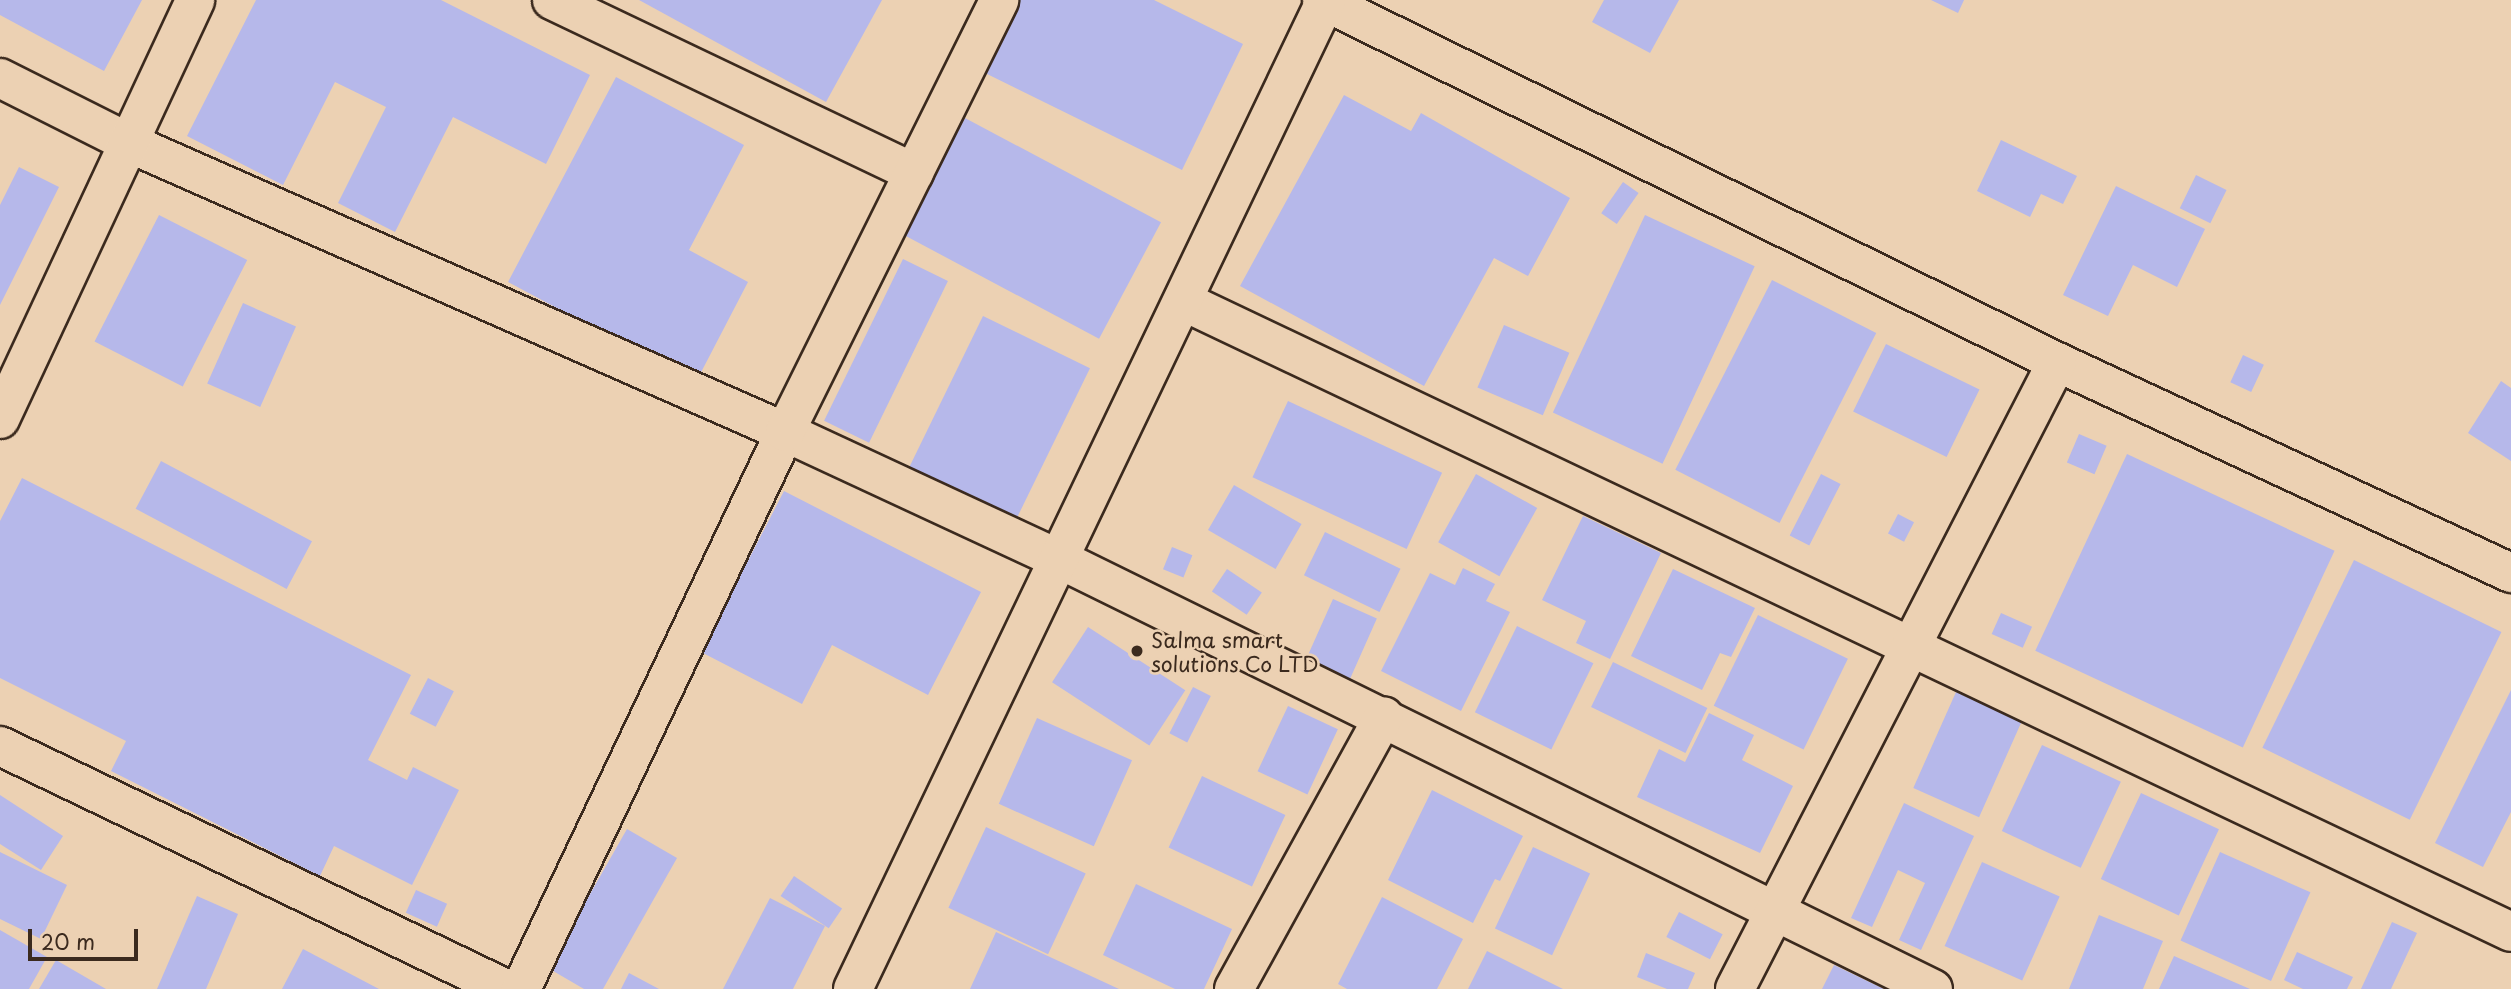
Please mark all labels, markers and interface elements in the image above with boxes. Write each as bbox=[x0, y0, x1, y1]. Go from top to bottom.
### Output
place label: Salma smart solutions Co LTD bbox=[1151, 626, 1321, 676]
marker: Salma smart solutions Co LTD bbox=[1129, 643, 1145, 659]
scale bar bbox=[32, 916, 142, 960]
text: 20 m bbox=[41, 925, 95, 957]

